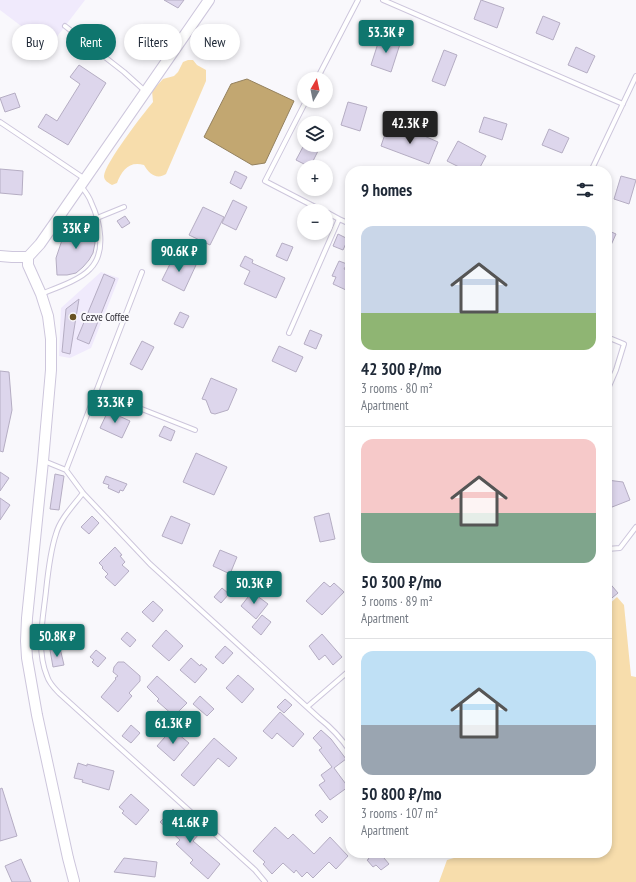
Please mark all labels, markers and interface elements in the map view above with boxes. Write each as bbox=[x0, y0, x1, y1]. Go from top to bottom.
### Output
pin: 53.3K ₽ bbox=[349, 20, 423, 54]
chip: Buy bbox=[12, 24, 58, 60]
chip: Rent bbox=[66, 24, 116, 60]
chip: Filters bbox=[124, 24, 182, 60]
chip: New bbox=[190, 24, 240, 60]
text: 53.3K ₽ bbox=[368, 24, 404, 41]
north arrow bbox=[297, 72, 333, 108]
map controls bbox=[297, 72, 333, 240]
pin: 42.3K ₽ bbox=[373, 111, 447, 145]
text: 42.3K ₽ bbox=[392, 115, 428, 132]
button: layers bbox=[297, 116, 333, 152]
button: + bbox=[297, 160, 333, 196]
text: 9 homes bbox=[361, 179, 412, 201]
icon: filters bbox=[574, 179, 596, 201]
button: − bbox=[297, 204, 333, 240]
pin: 33K ₽ bbox=[48, 216, 104, 250]
text: 33K ₽ bbox=[62, 220, 90, 237]
pin: 90.6K ₽ bbox=[142, 239, 216, 273]
text: 90.6K ₽ bbox=[161, 243, 197, 260]
icon: home bbox=[443, 252, 515, 324]
place label: Cezve Coffee bbox=[81, 310, 130, 324]
marker: Cezve Coffee bbox=[68, 312, 78, 322]
text: 42 300 ₽/mo bbox=[361, 358, 442, 380]
text: 3 rooms · 80 m² bbox=[361, 380, 433, 397]
pin: 33.3K ₽ bbox=[78, 390, 152, 424]
text: 33.3K ₽ bbox=[97, 394, 133, 411]
text: Apartment bbox=[361, 397, 409, 414]
icon: home bbox=[443, 465, 515, 537]
pin: 50.3K ₽ bbox=[217, 571, 291, 605]
text: 50 300 ₽/mo bbox=[361, 571, 442, 593]
text: 50.3K ₽ bbox=[236, 575, 272, 592]
text: 3 rooms · 89 m² bbox=[361, 593, 433, 610]
text: Apartment bbox=[361, 610, 409, 627]
pin: 50.8K ₽ bbox=[20, 624, 94, 658]
text: 50.8K ₽ bbox=[39, 628, 75, 645]
icon: home bbox=[443, 677, 515, 749]
pin: 61.3K ₽ bbox=[136, 711, 210, 745]
text: 61.3K ₽ bbox=[155, 715, 191, 732]
text: 50 800 ₽/mo bbox=[361, 783, 442, 805]
text: 3 rooms · 107 m² bbox=[361, 805, 438, 822]
pin: 41.6K ₽ bbox=[153, 810, 227, 844]
text: 41.6K ₽ bbox=[172, 814, 208, 831]
text: Apartment bbox=[361, 822, 409, 839]

